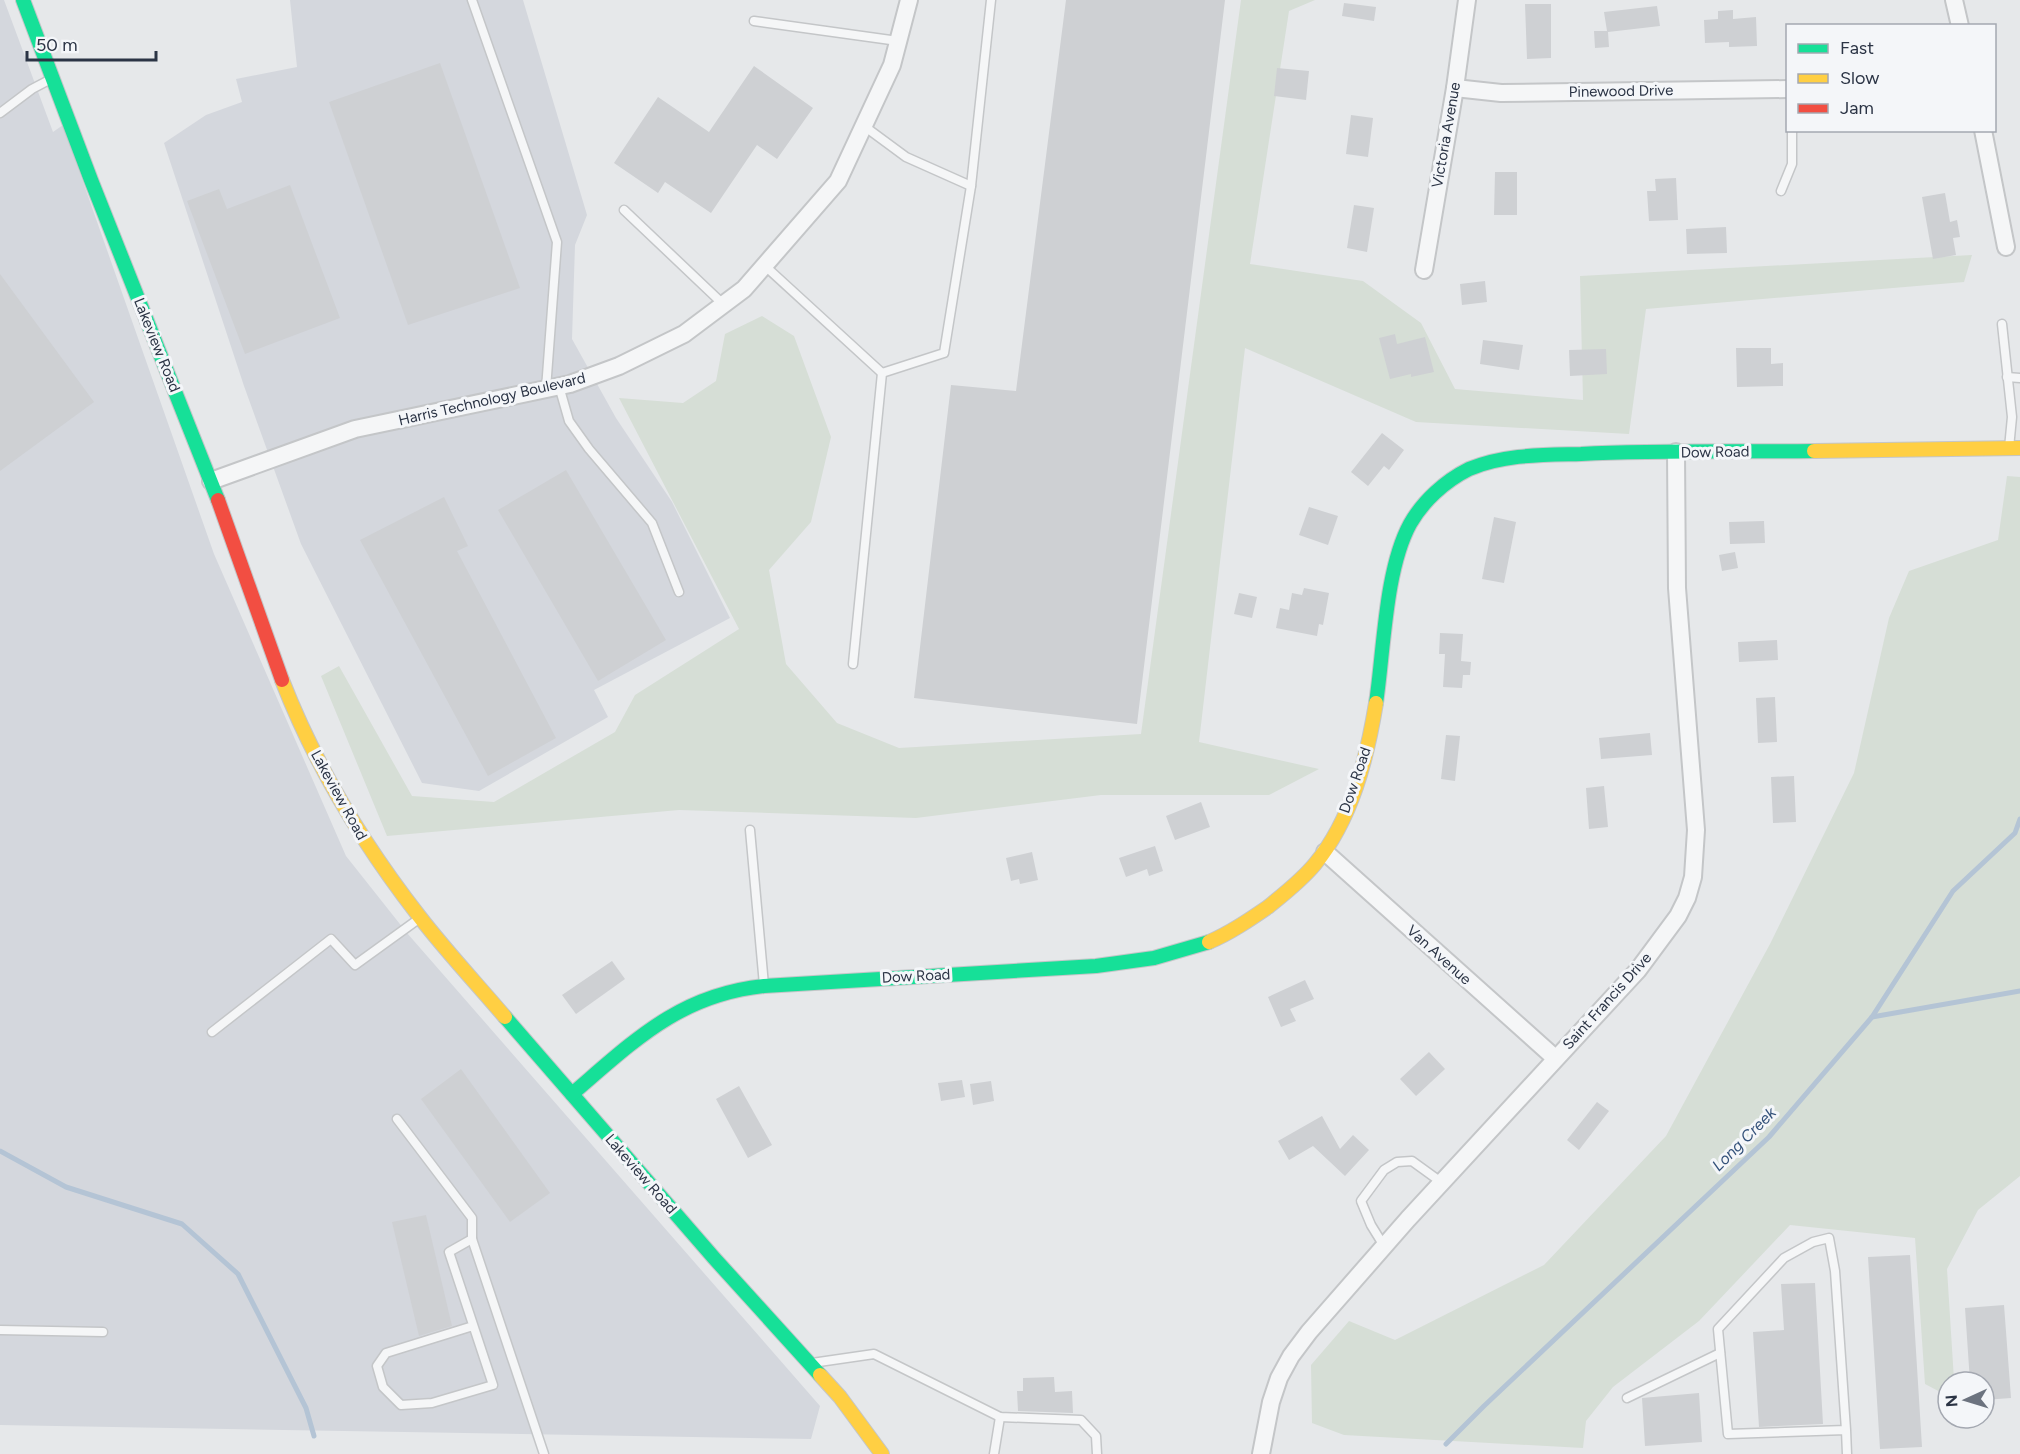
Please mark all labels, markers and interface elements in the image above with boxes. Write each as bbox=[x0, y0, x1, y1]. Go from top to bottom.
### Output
scale bar bbox=[27, 24, 156, 62]
legend bbox=[1786, 24, 1996, 132]
text: 50 m bbox=[36, 34, 78, 56]
text: Fast bbox=[1840, 37, 1874, 59]
text: Slow bbox=[1840, 67, 1879, 89]
street label: Victoria Avenue bbox=[1428, 81, 1464, 189]
street label: Pinewood Drive bbox=[1568, 81, 1674, 101]
text: Jam bbox=[1840, 97, 1874, 119]
street label: Lakeview Road bbox=[130, 295, 184, 395]
street label: Harris Technology Boulevard bbox=[397, 369, 587, 429]
street label: Dow Road bbox=[1680, 442, 1750, 462]
street label: Dow Road bbox=[1335, 745, 1375, 815]
street label: Lakeview Road bbox=[307, 747, 371, 843]
street label: Van Avenue bbox=[1403, 921, 1475, 989]
street label: Saint Francis Drive bbox=[1559, 949, 1655, 1053]
street label: Dow Road bbox=[881, 965, 951, 987]
water label: Long Creek bbox=[1708, 1102, 1781, 1175]
street label: Lakeview Road bbox=[601, 1130, 681, 1218]
north arrow bbox=[1936, 1370, 1996, 1430]
text: N bbox=[1942, 1394, 1961, 1408]

